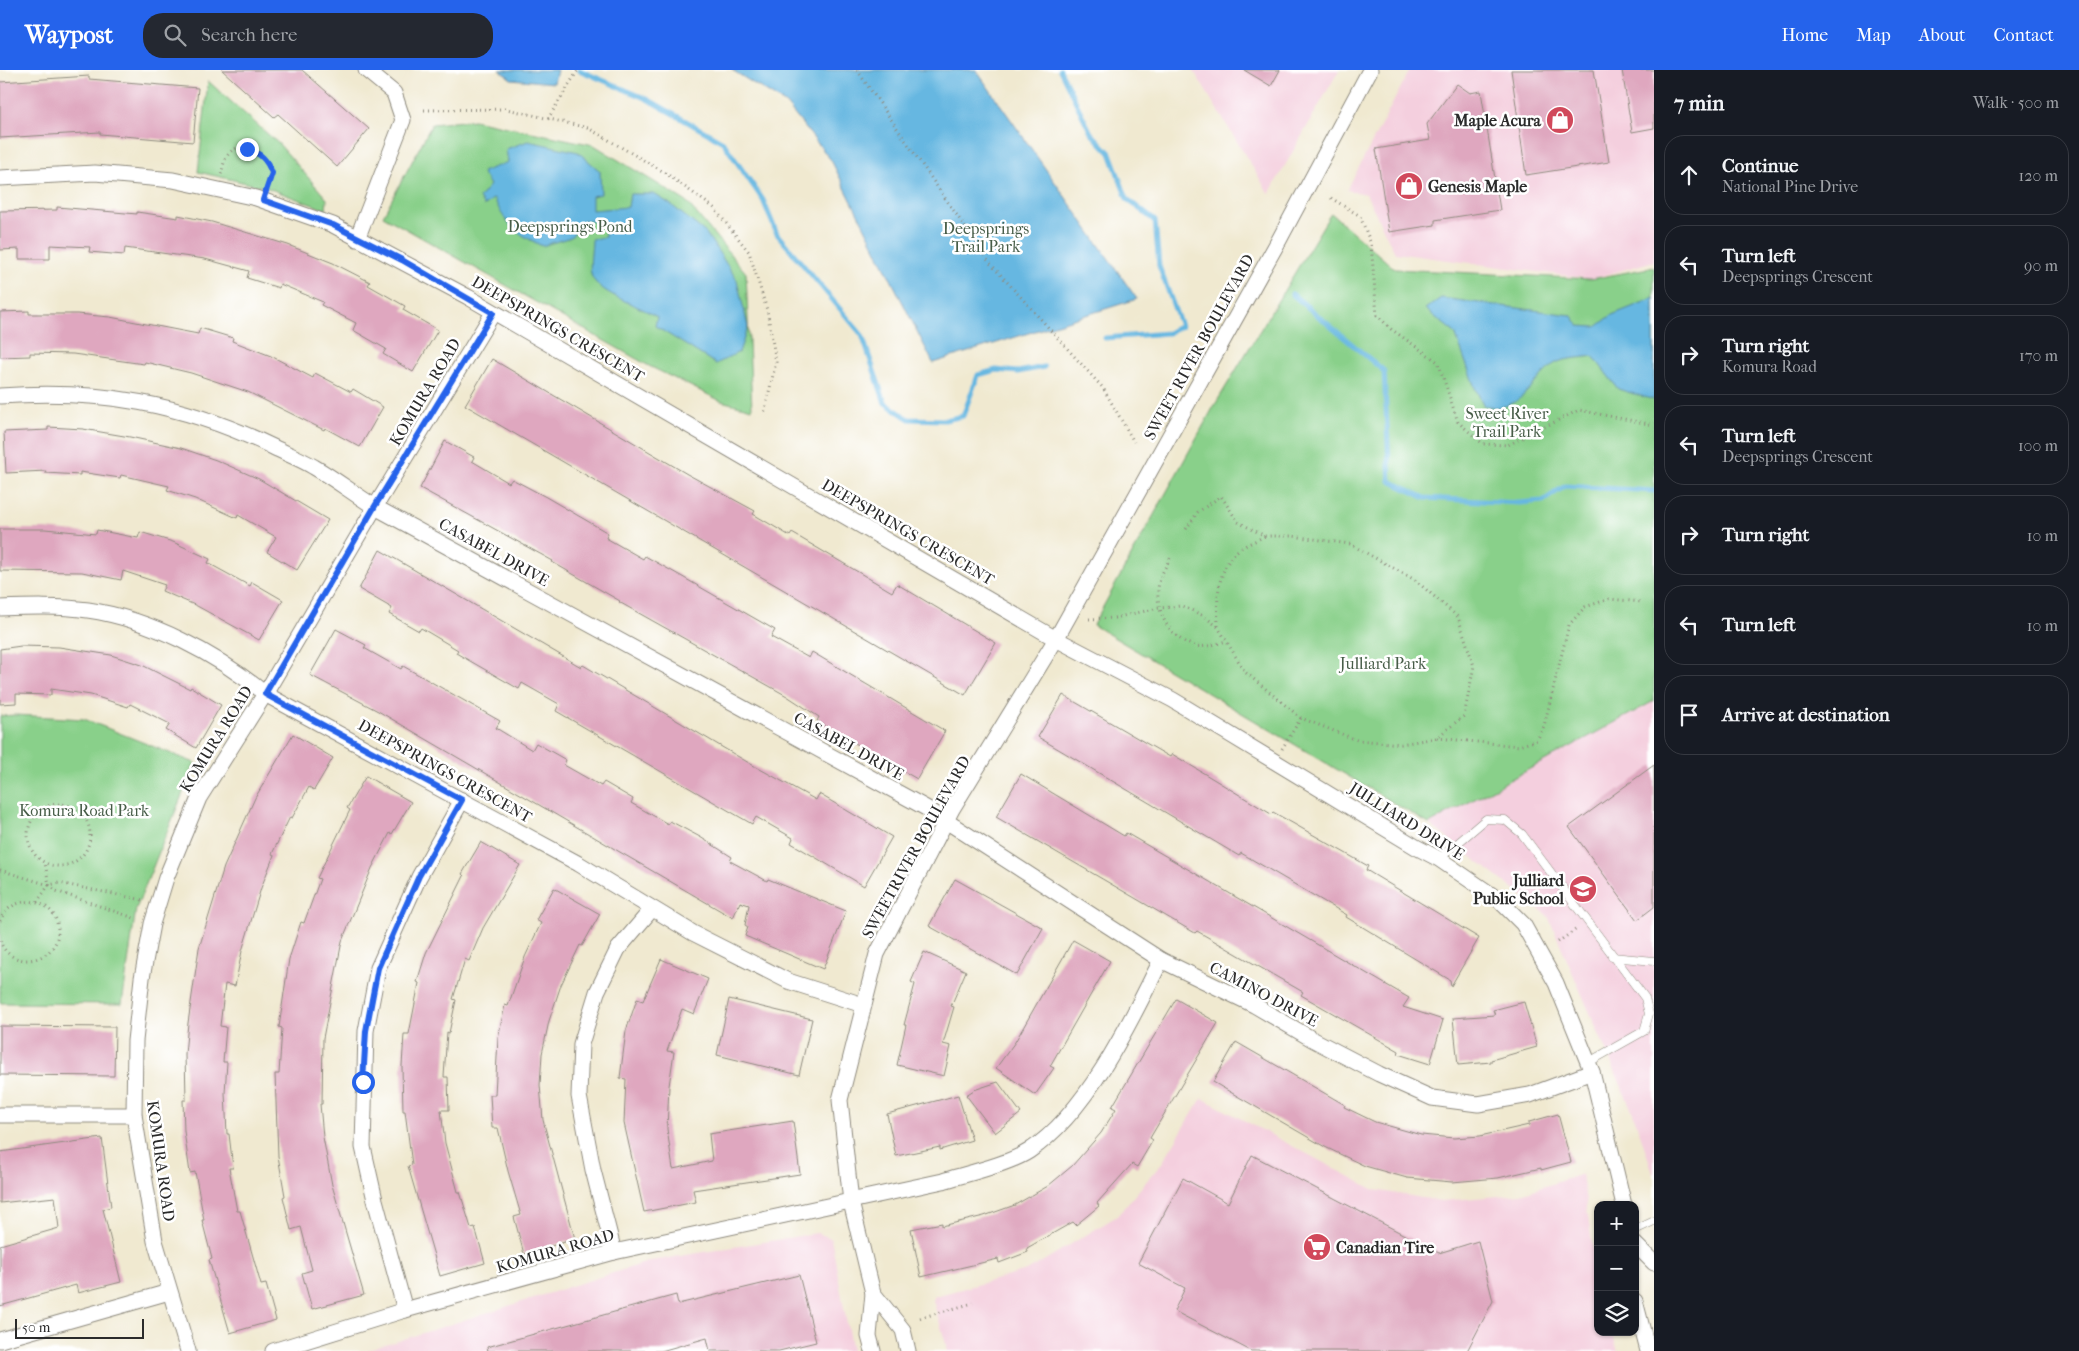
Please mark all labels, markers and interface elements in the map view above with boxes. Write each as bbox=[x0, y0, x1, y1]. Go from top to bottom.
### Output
search box bbox=[143, 13, 493, 58]
text: Waypost bbox=[25, 21, 113, 49]
icon: search bbox=[161, 21, 189, 49]
text: Search here bbox=[201, 24, 297, 46]
text: Home bbox=[1781, 25, 1828, 46]
text: Map bbox=[1856, 25, 1891, 46]
text: About bbox=[1919, 25, 1965, 46]
text: Contact bbox=[1993, 25, 2054, 46]
text: 7 min bbox=[1674, 91, 1725, 115]
text: Walk · 500 m bbox=[1973, 93, 2059, 112]
shop icon: Maple Acura bbox=[1545, 105, 1575, 135]
place label: Maple Acura bbox=[1453, 111, 1542, 131]
route end bbox=[236, 138, 259, 161]
text: Continue bbox=[1722, 155, 1798, 177]
icon: ahead bbox=[1675, 161, 1703, 189]
text: 120 m bbox=[2019, 166, 2058, 185]
shop icon: Genesis Maple bbox=[1394, 171, 1424, 201]
place label: Genesis Maple bbox=[1428, 177, 1527, 197]
text: National Pine Drive bbox=[1722, 177, 1858, 196]
park label: Deepsprings Pond bbox=[507, 217, 633, 236]
park label: Deepsprings Trail Park bbox=[943, 219, 1029, 256]
text: Turn left bbox=[1722, 245, 1796, 267]
street label: SWEET RIVER BOULEVARD bbox=[1140, 251, 1258, 443]
icon: left bbox=[1675, 251, 1703, 279]
text: 90 m bbox=[2024, 256, 2058, 275]
text: Deepsprings Crescent bbox=[1722, 267, 1873, 286]
street label: DEEPSPRINGS CRESCENT bbox=[468, 272, 648, 386]
street label: KOMURA ROAD bbox=[385, 335, 465, 449]
text: Turn right bbox=[1722, 335, 1809, 357]
icon: right bbox=[1675, 341, 1703, 369]
text: 170 m bbox=[2019, 346, 2058, 365]
text: Komura Road bbox=[1722, 357, 1817, 376]
park label: Sweet River Trail Park bbox=[1465, 404, 1549, 441]
text: Turn left bbox=[1722, 425, 1796, 447]
icon: left bbox=[1675, 431, 1703, 459]
text: 100 m bbox=[2018, 436, 2058, 455]
text: Deepsprings Crescent bbox=[1722, 447, 1873, 466]
street label: DEEPSPRINGS CRESCENT bbox=[818, 475, 998, 589]
street label: CASABEL DRIVE bbox=[436, 514, 553, 590]
icon: right bbox=[1675, 521, 1703, 549]
text: Turn right bbox=[1722, 524, 1809, 546]
text: 10 m bbox=[2027, 526, 2058, 545]
icon: left bbox=[1675, 611, 1703, 639]
text: Turn left bbox=[1722, 614, 1796, 636]
text: 10 m bbox=[2027, 616, 2058, 635]
park label: Julliard Park bbox=[1338, 654, 1427, 673]
street label: KOMURA ROAD bbox=[176, 682, 256, 796]
icon: arrive bbox=[1675, 701, 1703, 729]
text: Arrive at destination bbox=[1722, 704, 1890, 726]
street label: CASABEL DRIVE bbox=[791, 708, 908, 784]
street label: DEEPSPRINGS CRESCENT bbox=[355, 715, 535, 827]
street label: SWEETRIVER BOULEVARD bbox=[858, 752, 974, 942]
street label: JULLIARD DRIVE bbox=[1344, 777, 1468, 864]
park label: Komura Road Park bbox=[19, 801, 150, 820]
place label: Julliard Public School bbox=[1473, 871, 1565, 908]
school or university icon: Julliard Public School bbox=[1568, 874, 1598, 904]
street label: CAMINO DRIVE bbox=[1206, 957, 1322, 1031]
route start bbox=[352, 1071, 375, 1094]
street label: KOMURA ROAD bbox=[143, 1099, 179, 1223]
map controls bbox=[1594, 1201, 1639, 1336]
button: + bbox=[1594, 1201, 1639, 1246]
street label: KOMURA ROAD bbox=[494, 1225, 616, 1277]
supermarket icon: Canadian Tire bbox=[1302, 1232, 1332, 1262]
place label: Canadian Tire bbox=[1336, 1238, 1434, 1257]
button: − bbox=[1594, 1246, 1639, 1291]
button: layers bbox=[1594, 1291, 1639, 1336]
scale bar bbox=[15, 1316, 144, 1339]
text: 50 m bbox=[22, 1319, 50, 1336]

